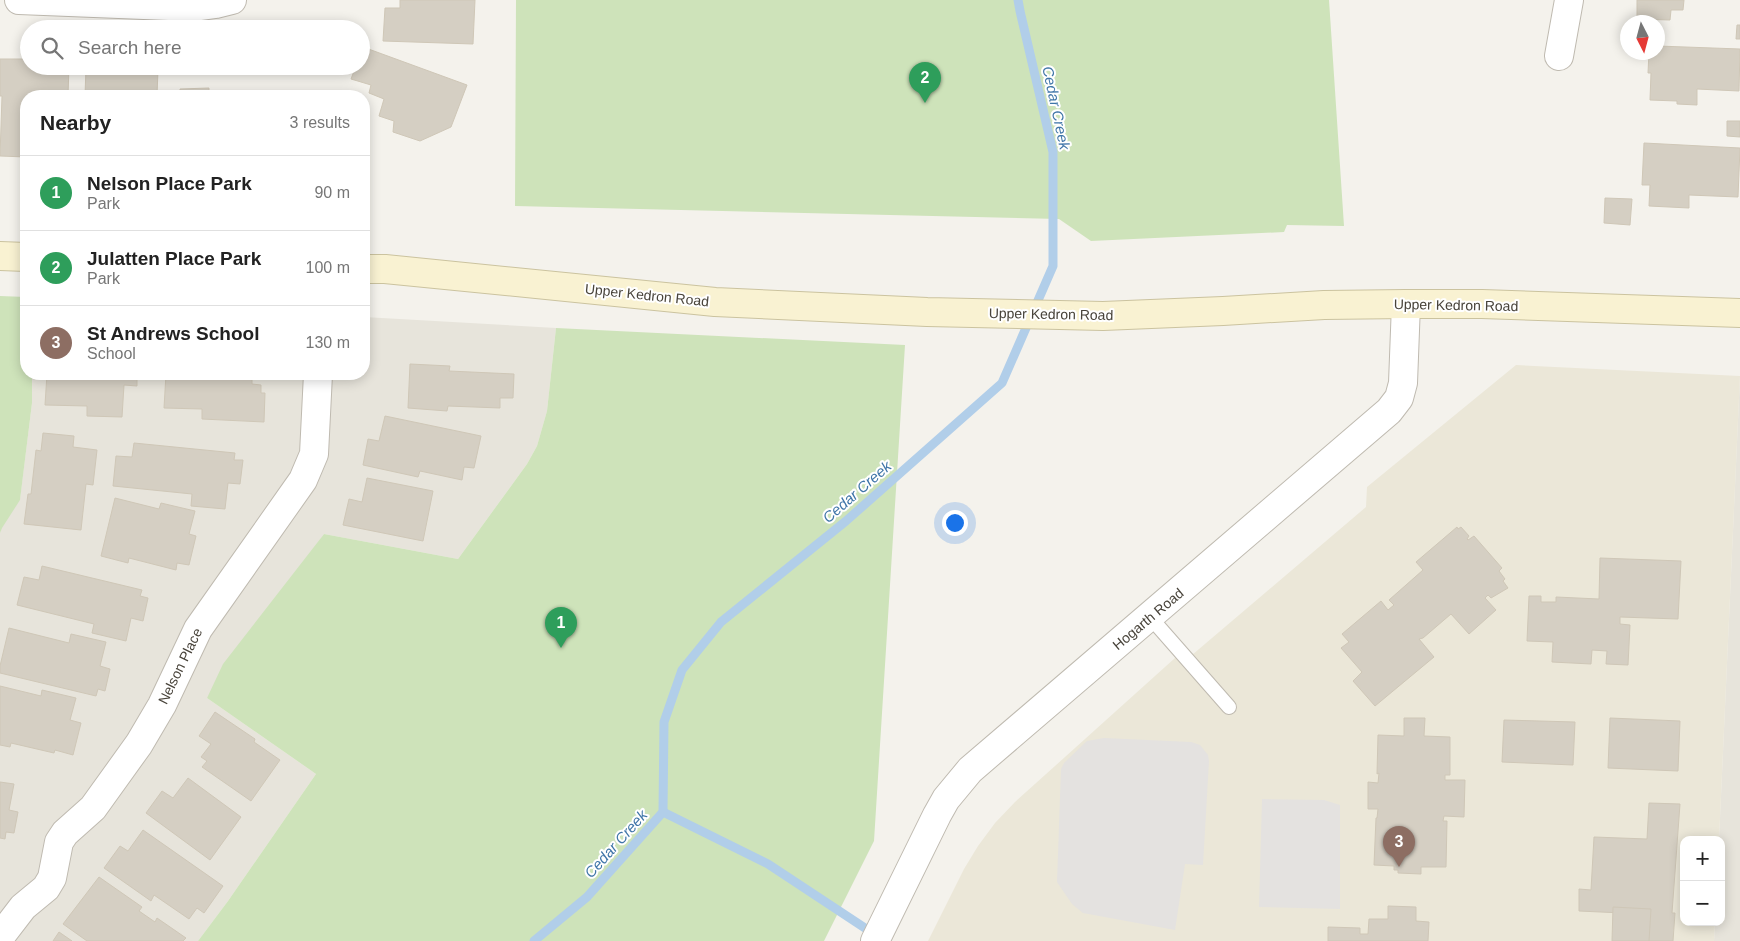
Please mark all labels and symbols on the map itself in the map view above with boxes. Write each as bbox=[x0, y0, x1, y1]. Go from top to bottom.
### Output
north arrow bbox=[1620, 15, 1665, 60]
pin: 2 bbox=[909, 62, 941, 103]
water label: Cedar Creek bbox=[1039, 65, 1074, 153]
street label: Upper Kedron Road bbox=[584, 281, 710, 309]
street label: Upper Kedron Road bbox=[1394, 296, 1518, 314]
street label: Upper Kedron Road bbox=[989, 305, 1113, 323]
water label: Cedar Creek bbox=[819, 456, 895, 526]
your location bbox=[942, 510, 968, 536]
street label: Hogarth Road bbox=[1109, 585, 1187, 653]
pin: 1 bbox=[545, 607, 577, 648]
street label: Nelson Place bbox=[155, 625, 205, 707]
water label: Cedar Creek bbox=[581, 805, 651, 881]
pin: 3 bbox=[1383, 826, 1415, 867]

